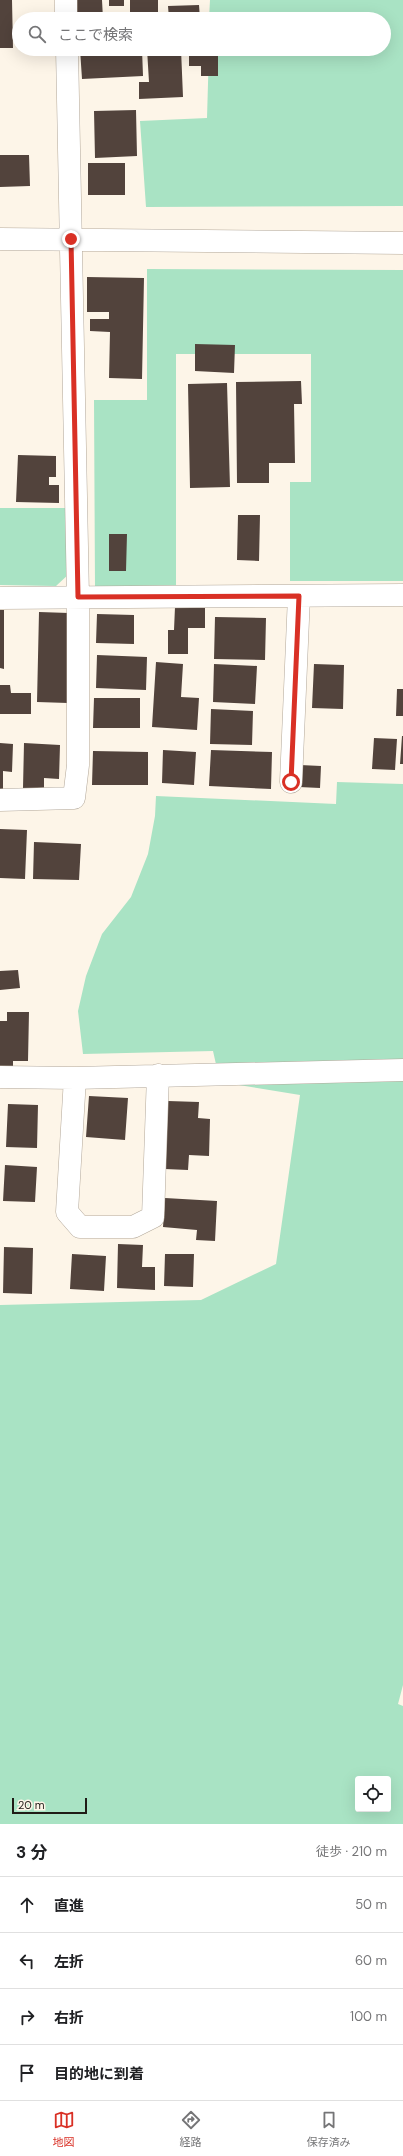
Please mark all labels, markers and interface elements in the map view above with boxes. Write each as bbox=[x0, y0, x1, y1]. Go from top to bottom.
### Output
search box bbox=[12, 12, 391, 56]
icon: search bbox=[26, 23, 48, 45]
text: ここで検索 bbox=[58, 25, 133, 45]
route end bbox=[62, 230, 80, 248]
route start bbox=[282, 773, 300, 791]
map controls bbox=[355, 1776, 391, 1812]
button: locate bbox=[355, 1776, 391, 1812]
scale bar bbox=[12, 1796, 87, 1815]
text: 20 m bbox=[18, 1798, 44, 1812]
text: 3 分 bbox=[16, 1841, 47, 1863]
text: 徒歩 · 210 m bbox=[316, 1843, 387, 1860]
icon: ahead bbox=[16, 1894, 38, 1916]
text: 直進 bbox=[54, 1896, 84, 1916]
text: 50 m bbox=[355, 1896, 387, 1913]
icon: left bbox=[16, 1950, 38, 1972]
text: 左折 bbox=[54, 1952, 84, 1972]
text: 60 m bbox=[355, 1952, 387, 1969]
icon: right bbox=[16, 2006, 38, 2028]
text: 右折 bbox=[54, 2008, 84, 2028]
text: 100 m bbox=[350, 2008, 387, 2025]
icon: arrive bbox=[16, 2062, 38, 2084]
text: 目的地に到着 bbox=[54, 2064, 144, 2084]
tab: 地図 bbox=[53, 2109, 75, 2149]
tab: 経路 bbox=[180, 2109, 202, 2149]
tab: 保存済み bbox=[307, 2109, 351, 2149]

